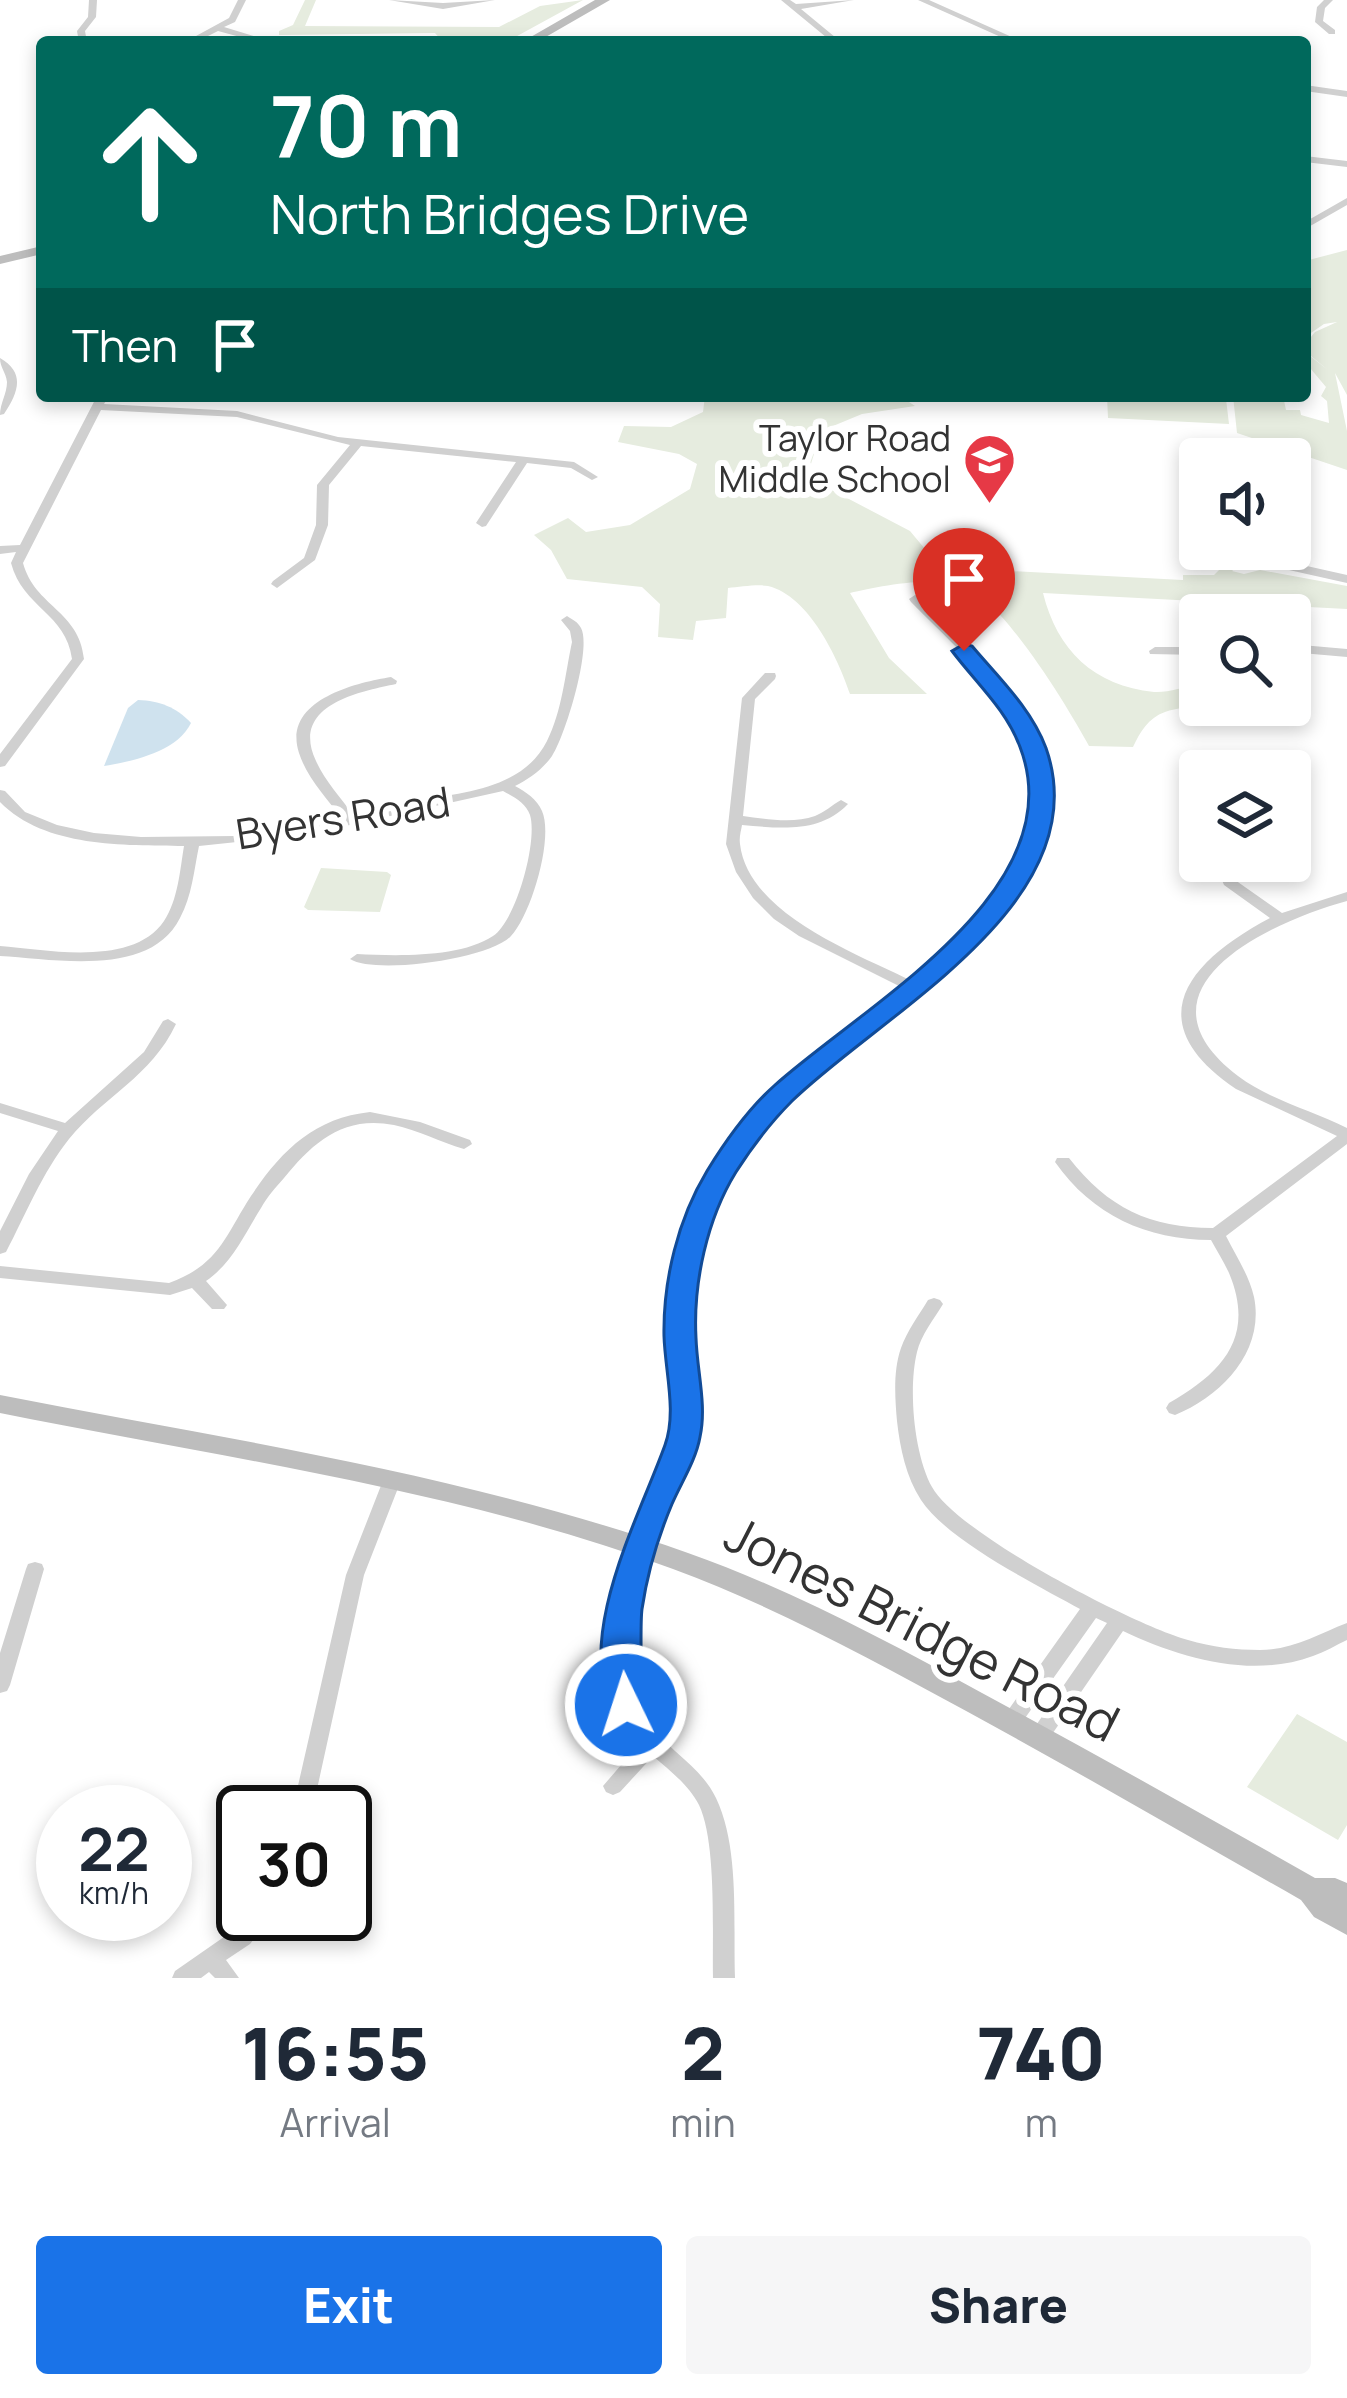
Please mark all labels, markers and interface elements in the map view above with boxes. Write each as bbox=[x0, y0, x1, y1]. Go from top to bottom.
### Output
text: 70 m bbox=[270, 67, 462, 182]
icon: ahead bbox=[72, 84, 228, 240]
text: North Bridges Drive bbox=[270, 176, 749, 250]
icon: arrive bbox=[202, 312, 268, 378]
text: Then bbox=[72, 314, 178, 376]
place label: Taylor Road Middle School bbox=[719, 413, 951, 503]
school or university icon: Taylor Road Middle School bbox=[962, 431, 1018, 505]
map controls bbox=[1179, 438, 1311, 882]
button: sound bbox=[1179, 438, 1311, 570]
pin bbox=[913, 528, 1015, 651]
icon: arrive bbox=[931, 546, 997, 612]
button: search bbox=[1179, 594, 1311, 726]
button: layers bbox=[1179, 750, 1311, 882]
street label: Byers Road bbox=[232, 771, 454, 863]
street label: Jones Bridge Road bbox=[714, 1499, 1131, 1757]
position arrow bbox=[563, 1642, 689, 1768]
speed limit sign: 30 bbox=[216, 1785, 372, 1941]
text: 22 bbox=[78, 1807, 150, 1889]
text: km/h bbox=[79, 1872, 149, 1913]
text: 16:55 bbox=[241, 2003, 429, 2102]
text: 2 bbox=[681, 2003, 725, 2102]
text: 740 bbox=[977, 2003, 1106, 2102]
text: Arrival bbox=[279, 2095, 391, 2149]
text: min bbox=[670, 2095, 736, 2149]
text: m bbox=[1025, 2095, 1058, 2149]
button: Exit bbox=[36, 2236, 662, 2374]
button: Share bbox=[686, 2236, 1311, 2374]

